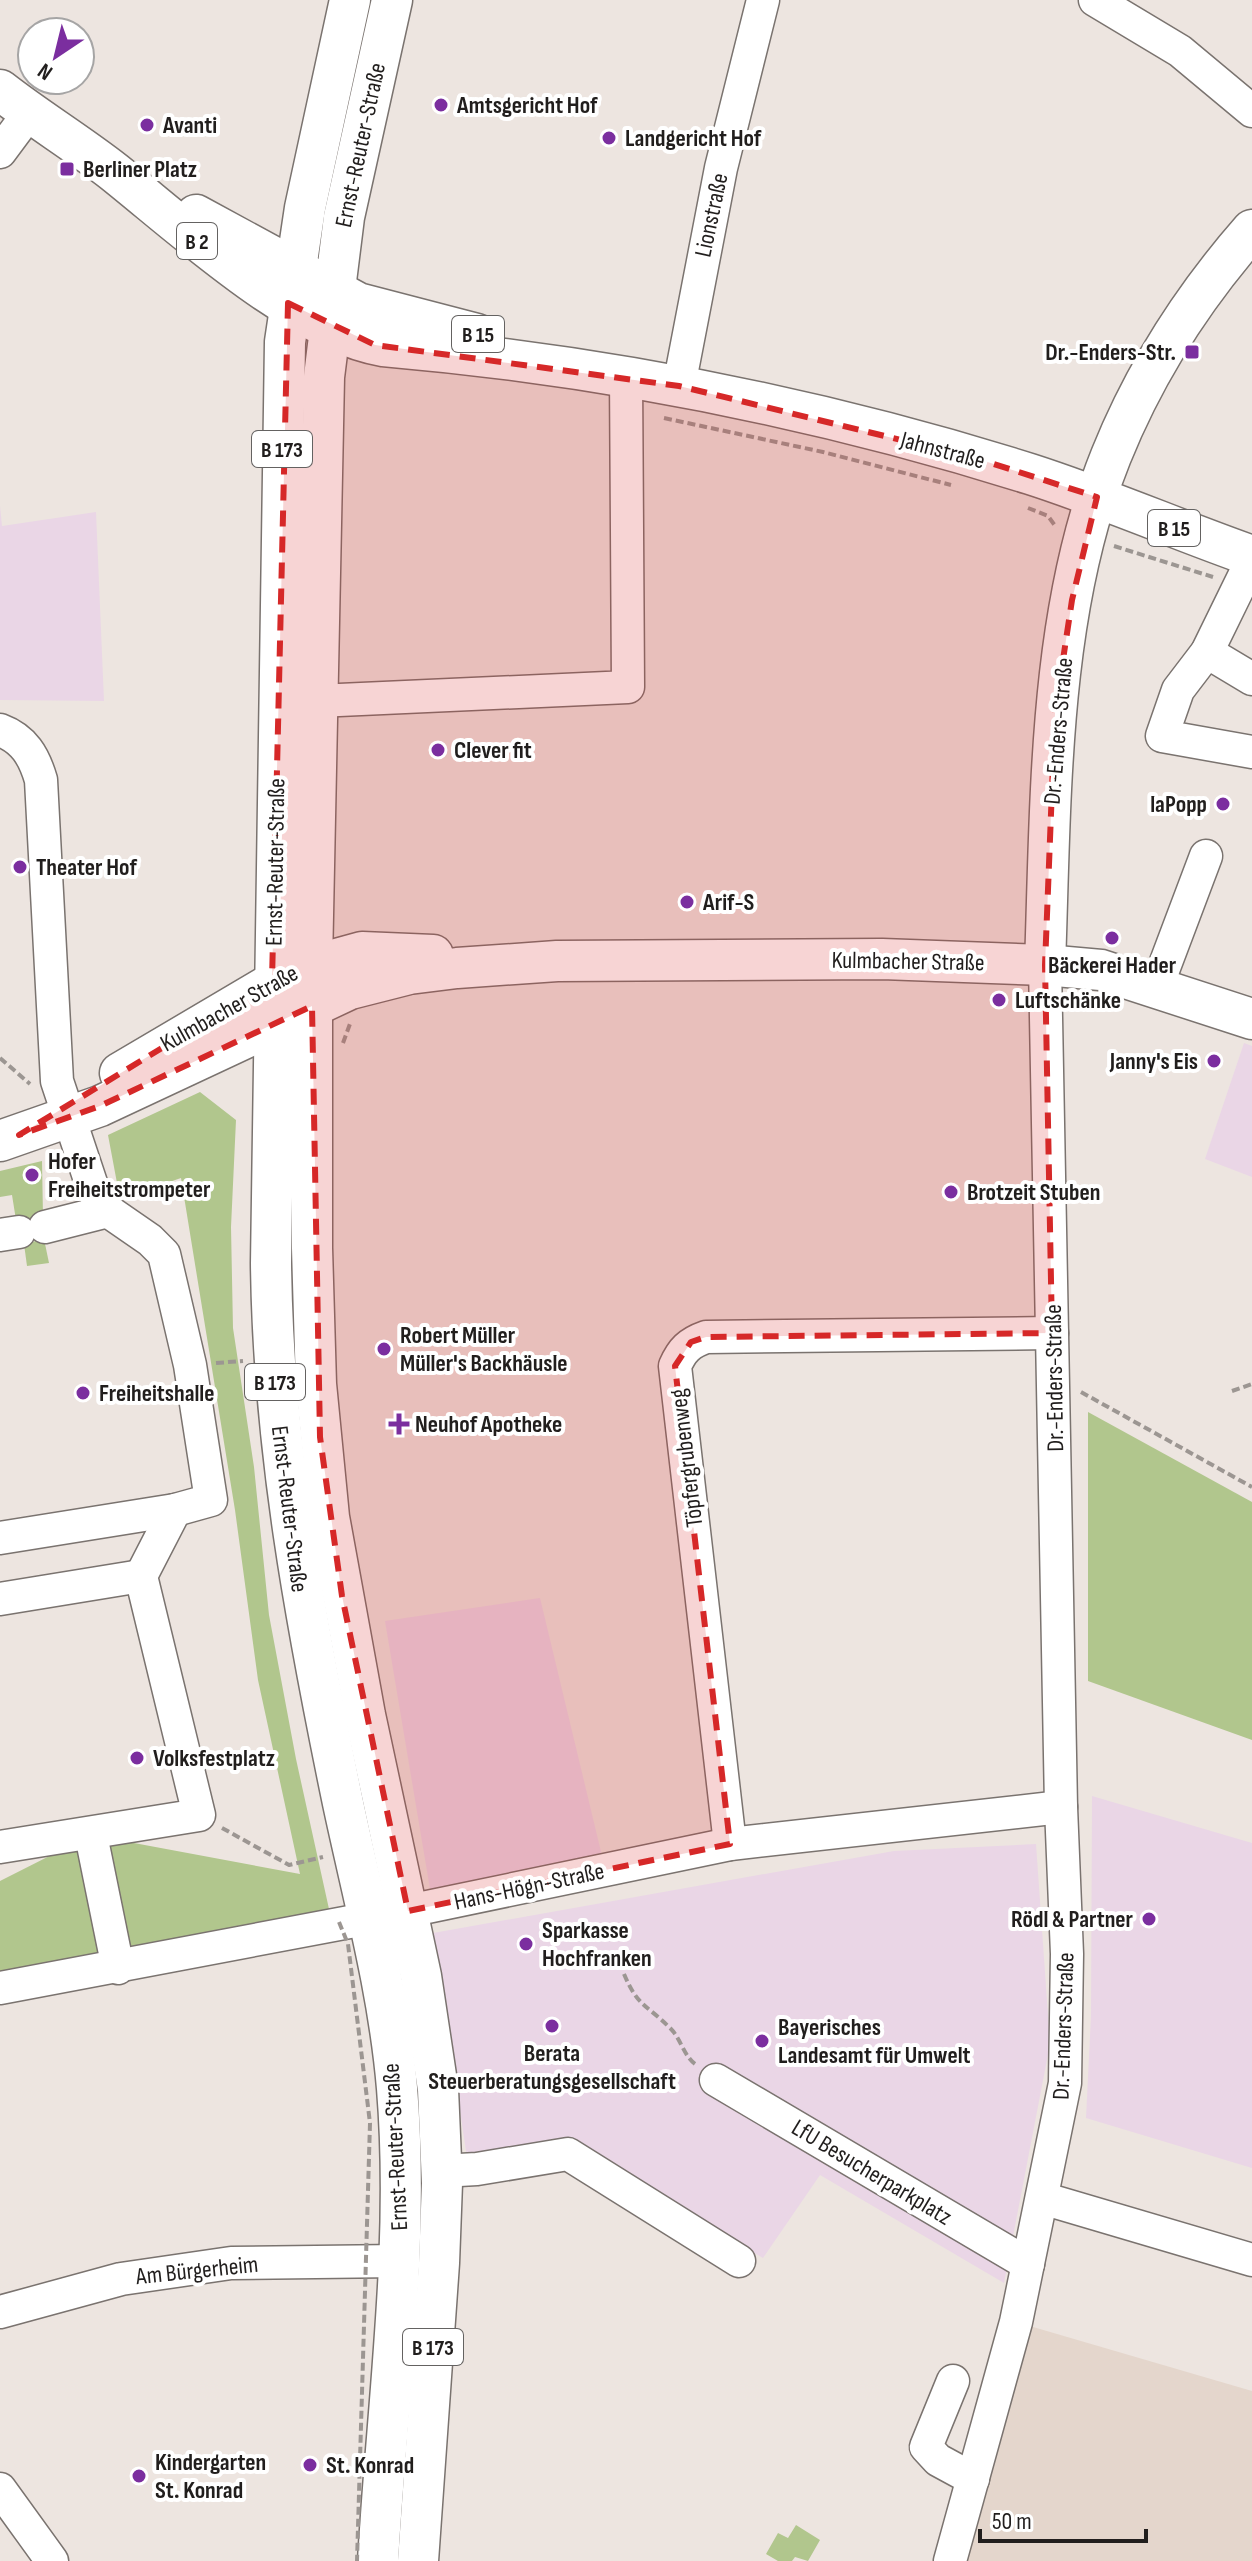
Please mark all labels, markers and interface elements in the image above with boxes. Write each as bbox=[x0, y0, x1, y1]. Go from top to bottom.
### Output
north arrow bbox=[16, 16, 96, 96]
text: N bbox=[33, 57, 58, 86]
street label: Ernst-Reuter-Straße bbox=[329, 60, 392, 230]
place label: Amtsgericht Hof bbox=[456, 91, 598, 120]
marker: Amtsgericht Hof bbox=[432, 96, 450, 114]
place label: Avanti bbox=[162, 111, 217, 140]
marker: Avanti bbox=[138, 116, 156, 134]
place label: Landgericht Hof bbox=[625, 124, 762, 153]
marker: Landgericht Hof bbox=[600, 129, 618, 147]
place label: Berliner Platz bbox=[83, 155, 197, 184]
marker: Berliner Platz bbox=[58, 160, 76, 178]
street label: Lionstraße bbox=[688, 171, 735, 260]
road number: B 2 bbox=[177, 223, 217, 259]
road number: B 15 bbox=[452, 316, 504, 352]
place label: Dr.-Enders-Str. bbox=[1045, 338, 1176, 367]
marker: Dr.-Enders-Str. bbox=[1183, 343, 1201, 361]
street label: Jahnstraße bbox=[897, 425, 988, 476]
road number: B 173 bbox=[252, 431, 312, 467]
road number: B 15 bbox=[1148, 510, 1200, 546]
street label: Dr.-Enders-Straße bbox=[1038, 656, 1079, 806]
place label: Clever fit bbox=[454, 736, 532, 765]
marker: Clever fit bbox=[429, 741, 447, 759]
street label: Ernst-Reuter-Straße bbox=[260, 778, 291, 946]
place label: laPopp bbox=[1150, 790, 1207, 819]
marker: laPopp bbox=[1214, 795, 1232, 813]
place label: Theater Hof bbox=[36, 853, 137, 882]
marker: Theater Hof bbox=[11, 858, 29, 876]
place label: Arif-S bbox=[702, 888, 754, 917]
marker: Arif-S bbox=[678, 893, 696, 911]
marker: Bäckerei Hader bbox=[1103, 929, 1121, 947]
street label: Kulmbacher Straße bbox=[831, 946, 985, 977]
place label: Bäckerei Hader bbox=[1048, 951, 1177, 980]
street label: Kulmbacher Straße bbox=[155, 959, 303, 1058]
place label: Luftschänke bbox=[1015, 986, 1121, 1015]
marker: Luftschänke bbox=[990, 991, 1008, 1009]
place label: Janny's Eis bbox=[1109, 1047, 1198, 1076]
marker: Janny's Eis bbox=[1205, 1052, 1223, 1070]
place label: Hofer Freiheitstrompeter bbox=[48, 1147, 211, 1204]
marker: Hofer Freiheitstrompeter bbox=[23, 1166, 41, 1184]
place label: Brotzeit Stuben bbox=[967, 1178, 1100, 1207]
marker: Brotzeit Stuben bbox=[942, 1183, 960, 1201]
street label: Dr.-Enders-Straße bbox=[1039, 1304, 1070, 1452]
place label: Robert Müller Müller's Backhäusle bbox=[400, 1321, 568, 1378]
marker: Robert Müller Müller's Backhäusle bbox=[375, 1340, 393, 1358]
road number: B 173 bbox=[245, 1364, 305, 1400]
place label: Freiheitshalle bbox=[99, 1379, 214, 1408]
marker: Freiheitshalle bbox=[74, 1384, 92, 1402]
street label: Töpfergrubenweg bbox=[664, 1387, 709, 1529]
place label: Neuhof Apotheke bbox=[415, 1410, 562, 1439]
marker: Neuhof Apotheke bbox=[390, 1415, 408, 1433]
street label: Ernst-Reuter-Straße bbox=[265, 1424, 314, 1594]
place label: Volksfestplatz bbox=[153, 1744, 275, 1773]
marker: Volksfestplatz bbox=[128, 1749, 146, 1767]
street label: Hans-Högn-Straße bbox=[451, 1856, 607, 1917]
place label: Rödl & Partner bbox=[1011, 1905, 1134, 1934]
marker: Rödl & Partner bbox=[1140, 1910, 1158, 1928]
place label: Sparkasse Hochfranken bbox=[542, 1916, 652, 1973]
marker: Sparkasse Hochfranken bbox=[517, 1935, 535, 1953]
street label: Dr.-Enders-Straße bbox=[1046, 1952, 1081, 2100]
place label: Bayerisches Landesamt für Umwelt bbox=[778, 2013, 971, 2070]
marker: Berata Steuerberatungsgesellschaft bbox=[543, 2017, 561, 2035]
marker: Bayerisches Landesamt für Umwelt bbox=[753, 2032, 771, 2050]
place label: Berata Steuerberatungsgesellschaft bbox=[428, 2039, 676, 2096]
street label: Ernst-Reuter-Straße bbox=[377, 2063, 414, 2231]
street label: LfU Besucherparkplatz bbox=[786, 2113, 957, 2232]
street label: Am Bürgerheim bbox=[134, 2250, 260, 2291]
road number: B 173 bbox=[403, 2329, 463, 2365]
place label: Kindergarten St. Konrad bbox=[155, 2448, 266, 2505]
place label: St. Konrad bbox=[326, 2451, 414, 2480]
marker: St. Konrad bbox=[301, 2456, 319, 2474]
marker: Kindergarten St. Konrad bbox=[130, 2467, 148, 2485]
scale bar bbox=[980, 2493, 1146, 2543]
text: 50 m bbox=[992, 2507, 1032, 2536]

